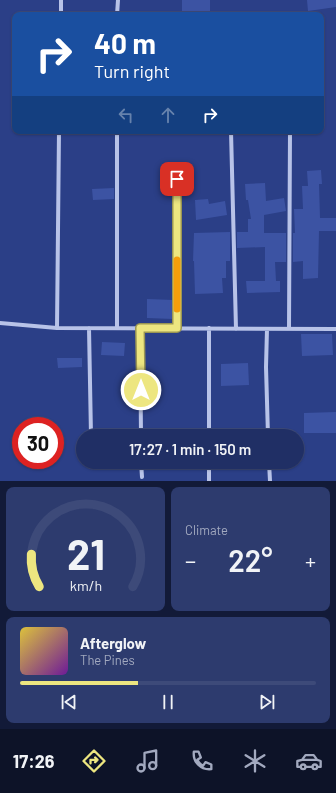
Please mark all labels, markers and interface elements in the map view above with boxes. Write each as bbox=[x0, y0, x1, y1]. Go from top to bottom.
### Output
text: 40 m bbox=[94, 26, 156, 60]
icon: right bbox=[28, 28, 80, 80]
text: Turn right bbox=[94, 60, 170, 82]
icon: left bbox=[115, 104, 137, 126]
icon: ahead bbox=[157, 104, 179, 126]
icon: right bbox=[199, 104, 221, 126]
pin bbox=[160, 162, 194, 196]
icon: arrive bbox=[166, 168, 188, 190]
position arrow bbox=[120, 369, 162, 411]
speed limit sign: 30 bbox=[12, 417, 64, 469]
text: 17:27 · 1 min · 150 m bbox=[129, 440, 251, 458]
text: Climate bbox=[185, 522, 228, 538]
text: 21 bbox=[67, 528, 104, 578]
text: 22° bbox=[228, 542, 273, 578]
text: − bbox=[185, 547, 196, 573]
text: + bbox=[305, 547, 316, 573]
text: km/h bbox=[69, 577, 102, 594]
text: Afterglow bbox=[80, 634, 146, 652]
text: The Pines bbox=[80, 652, 135, 668]
icon: previous bbox=[58, 691, 80, 713]
icon: pause bbox=[157, 691, 179, 713]
icon: next bbox=[256, 691, 278, 713]
icon: directions bbox=[80, 747, 108, 775]
icon: music bbox=[134, 747, 162, 775]
icon: phone bbox=[188, 747, 216, 775]
icon: climate bbox=[241, 747, 269, 775]
icon: car bbox=[295, 747, 323, 775]
text: 17:26 bbox=[13, 750, 54, 772]

